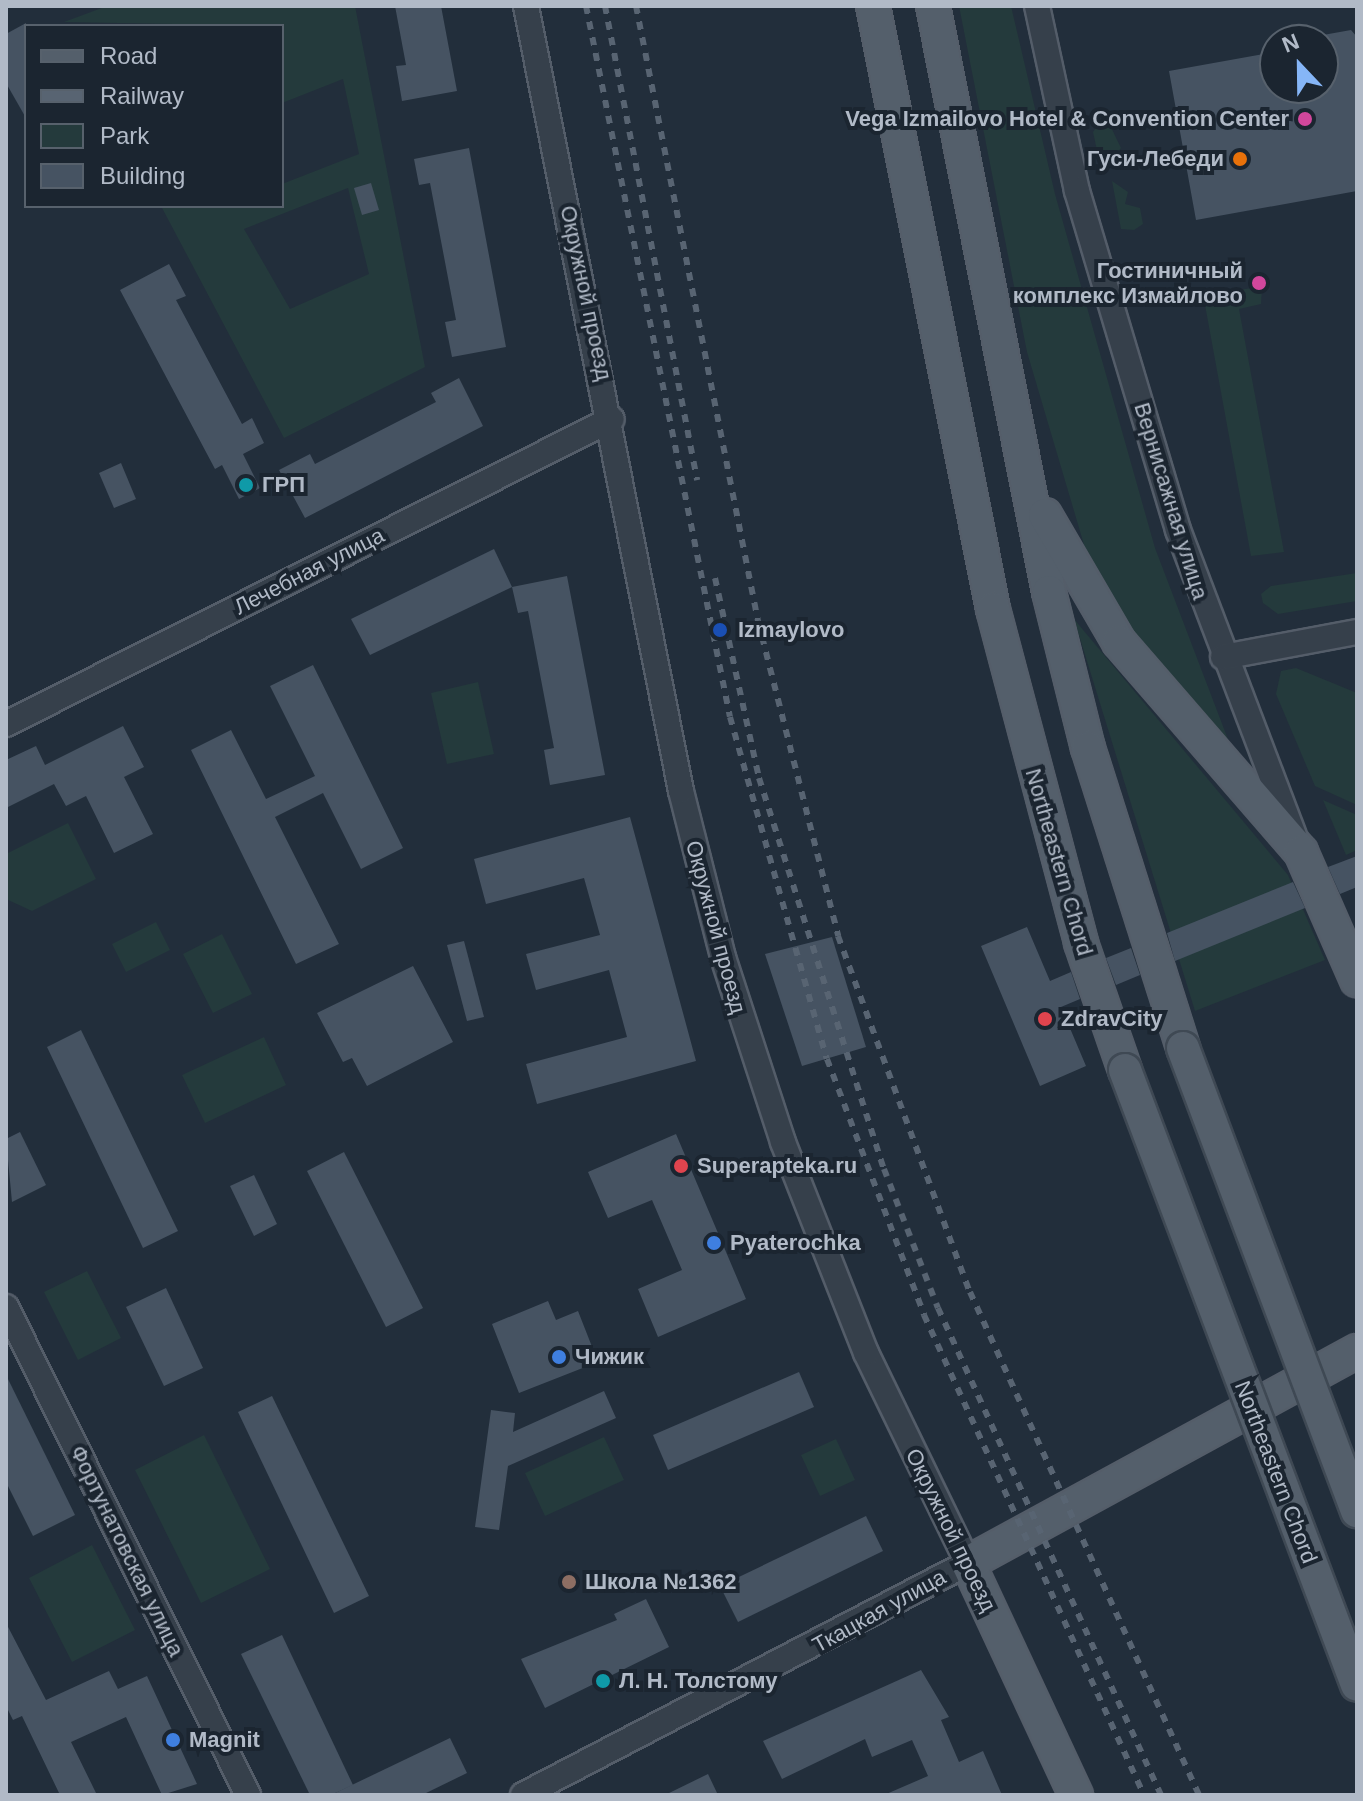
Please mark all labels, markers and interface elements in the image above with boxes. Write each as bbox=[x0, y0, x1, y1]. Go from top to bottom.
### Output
legend bbox=[24, 24, 284, 208]
north arrow bbox=[1259, 24, 1339, 104]
text: N bbox=[1279, 29, 1303, 58]
text: Road bbox=[100, 42, 157, 69]
text: Railway bbox=[100, 82, 184, 109]
place label: Vega Izmailovo Hotel & Convention Center bbox=[845, 106, 1289, 132]
marker: Vega Izmailovo Hotel & Convention Center bbox=[1296, 110, 1314, 128]
text: Park bbox=[100, 122, 149, 149]
place label: Гуси-Лебеди bbox=[1087, 146, 1224, 172]
marker: Гуси-Лебеди bbox=[1231, 150, 1249, 168]
text: Building bbox=[100, 162, 185, 189]
street label: Окружной проезд bbox=[555, 203, 617, 383]
place label: Гостиничный комплекс Измайлово bbox=[1013, 257, 1243, 308]
marker: Гостиничный комплекс Измайлово bbox=[1250, 274, 1268, 292]
street label: Вернисажная улица bbox=[1128, 399, 1214, 603]
place label: ГРП bbox=[262, 472, 305, 498]
marker: ГРП bbox=[237, 476, 255, 494]
street label: Лечебная улица bbox=[230, 522, 388, 620]
place label: Izmaylovo bbox=[738, 617, 844, 643]
marker: Izmaylovo bbox=[709, 619, 731, 641]
street label: Northeastern Chord bbox=[1020, 765, 1098, 959]
street label: Окружной проезд bbox=[680, 838, 752, 1016]
place label: ZdravCity bbox=[1061, 1006, 1162, 1032]
marker: ZdravCity bbox=[1036, 1010, 1054, 1028]
place label: Superapteka.ru bbox=[697, 1153, 857, 1179]
marker: Superapteka.ru bbox=[672, 1157, 690, 1175]
place label: Pyaterochka bbox=[730, 1230, 861, 1256]
marker: Pyaterochka bbox=[705, 1234, 723, 1252]
place label: Чижик bbox=[575, 1344, 644, 1370]
marker: Чижик bbox=[550, 1348, 568, 1366]
street label: Northeastern Chord bbox=[1229, 1377, 1323, 1567]
street label: Фортунатовская улица bbox=[64, 1441, 190, 1661]
street label: Окружной проезд bbox=[900, 1444, 1002, 1616]
street label: Ткацкая улица bbox=[808, 1564, 950, 1658]
place label: Школа №1362 bbox=[585, 1569, 737, 1595]
marker: Школа №1362 bbox=[560, 1573, 578, 1591]
place label: Л. Н. Толстому bbox=[619, 1668, 777, 1694]
marker: Л. Н. Толстому bbox=[594, 1672, 612, 1690]
place label: Magnit bbox=[189, 1727, 260, 1753]
marker: Magnit bbox=[164, 1731, 182, 1749]

